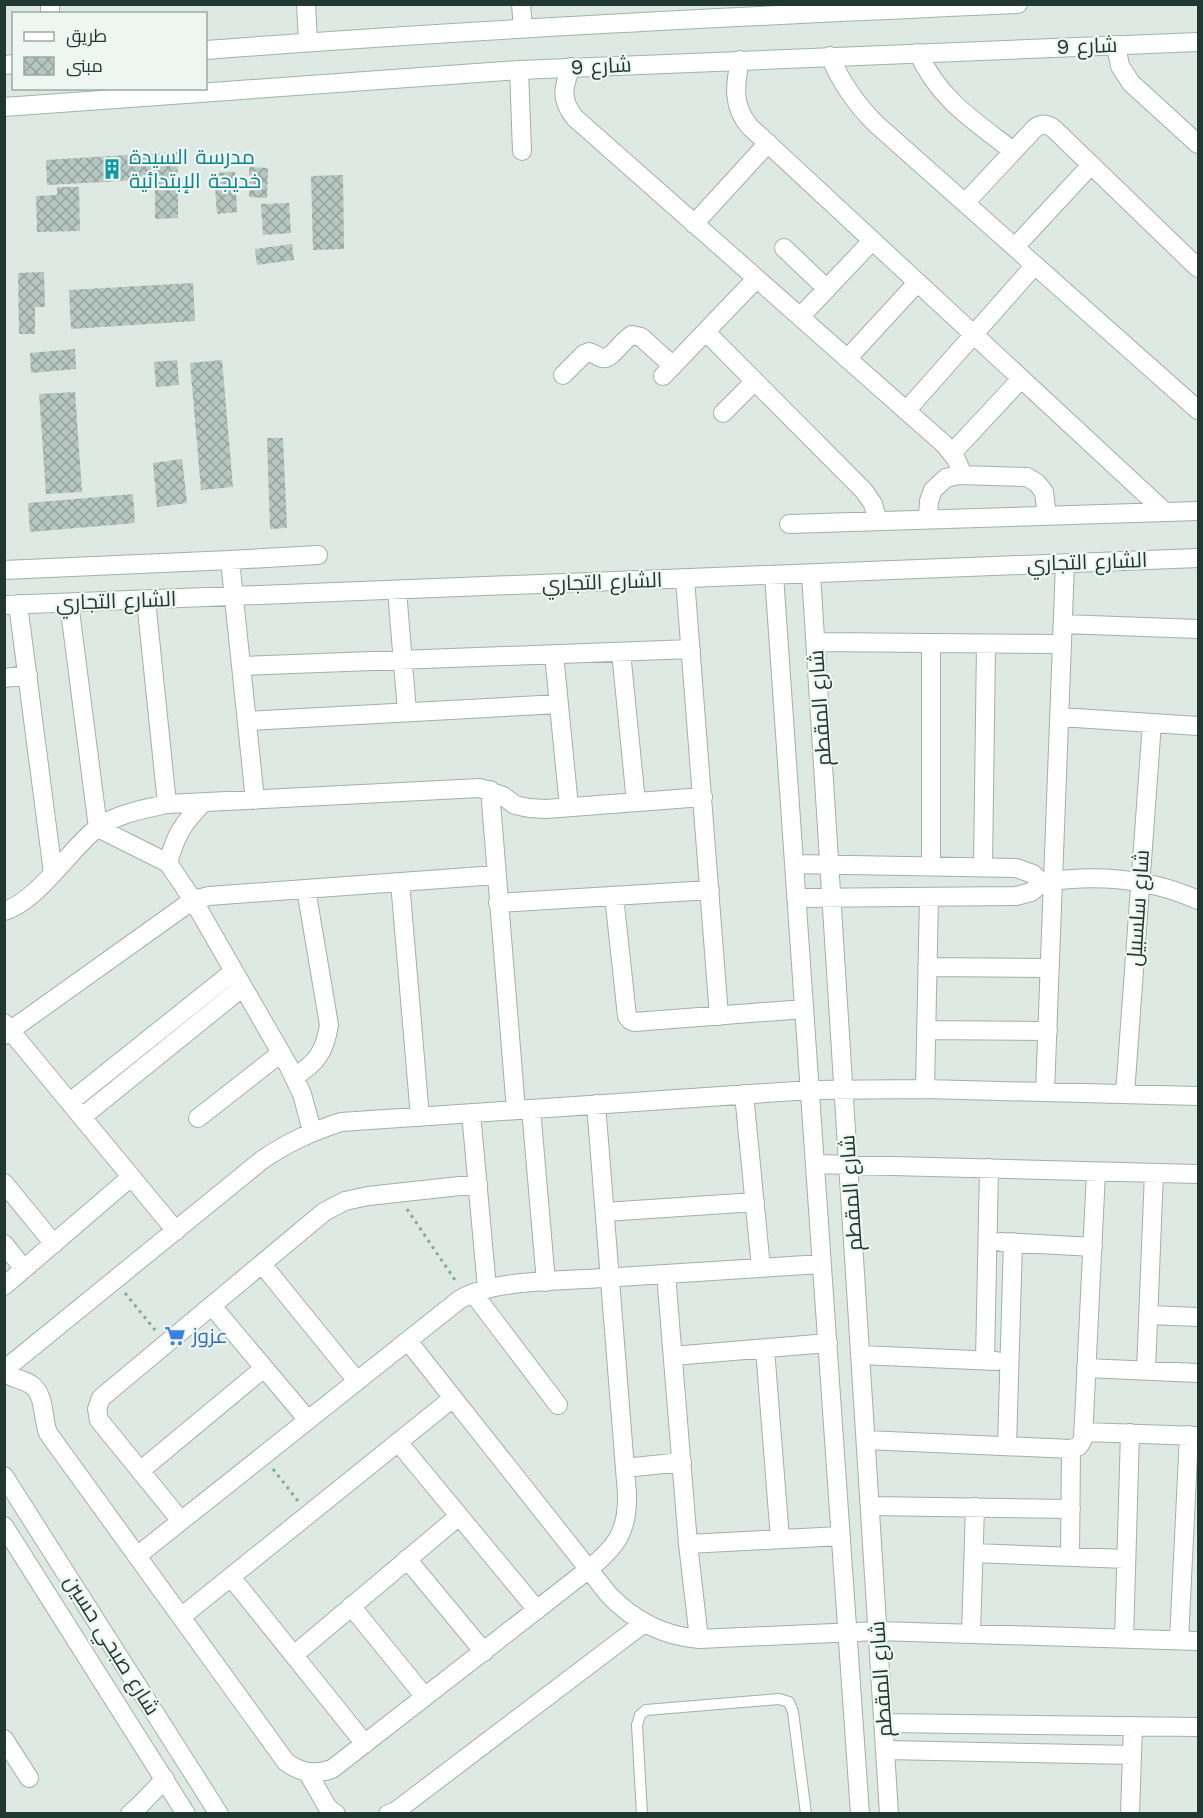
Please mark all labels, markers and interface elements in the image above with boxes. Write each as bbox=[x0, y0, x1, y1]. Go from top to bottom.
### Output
legend bbox=[12, 12, 207, 90]
text: طريق bbox=[66, 25, 107, 48]
street label: شارع 9 bbox=[1056, 32, 1118, 61]
street label: شارع 9 bbox=[570, 51, 632, 82]
text: مبنى bbox=[66, 55, 103, 77]
place label: مدرسة السيدة خديجة الإبتدائية bbox=[129, 144, 261, 194]
building icon: مدرسة السيدة خديجة الإبتدائية bbox=[100, 157, 124, 181]
street label: الشارع التجاري bbox=[1026, 547, 1148, 580]
street label: الشارع التجاري bbox=[541, 567, 663, 600]
street label: الشارع التجاري bbox=[55, 586, 177, 619]
street label: شارع المقطم bbox=[803, 649, 838, 767]
street label: شارع سلسبيل bbox=[1121, 849, 1156, 967]
street label: شارع المقطم bbox=[834, 1134, 869, 1252]
place label: عزوز bbox=[191, 1323, 228, 1348]
supermarket icon: عزوز bbox=[163, 1324, 187, 1348]
street label: شارع صبحي حسين bbox=[56, 1570, 165, 1721]
street label: شارع المقطم bbox=[864, 1620, 899, 1738]

